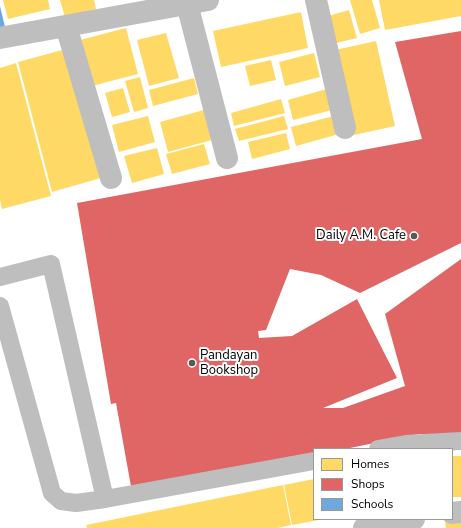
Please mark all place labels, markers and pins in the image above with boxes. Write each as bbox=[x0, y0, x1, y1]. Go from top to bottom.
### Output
place label: Daily A.M. Cafe bbox=[316, 228, 406, 244]
marker: Daily A.M. Cafe bbox=[409, 231, 419, 241]
place label: Pandayan Bookshop bbox=[200, 348, 258, 379]
marker: Pandayan Bookshop bbox=[187, 358, 197, 368]

